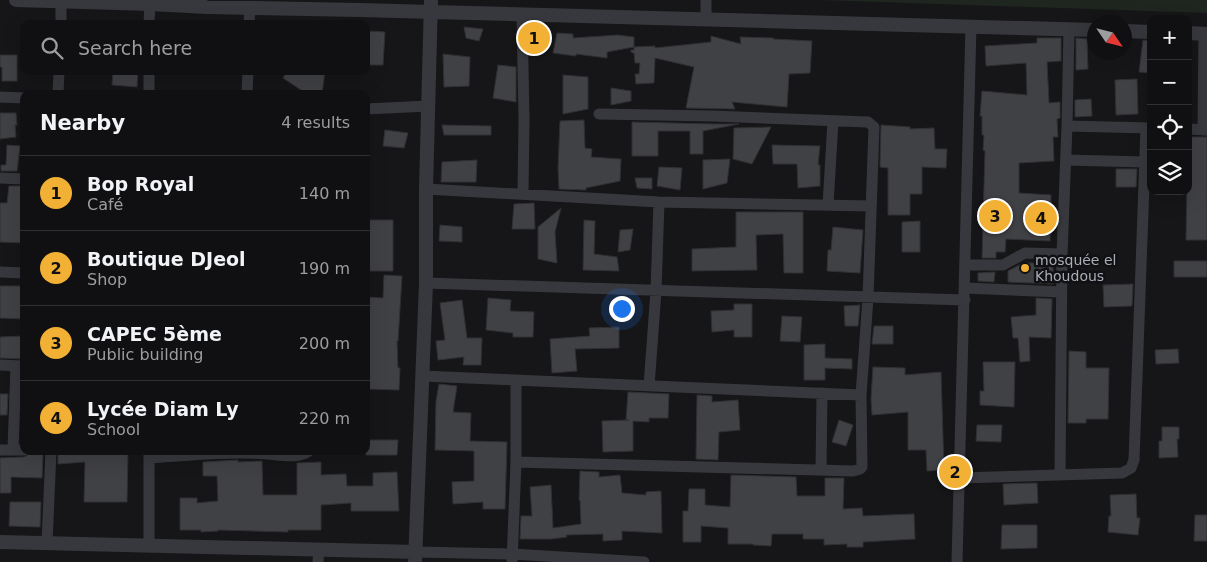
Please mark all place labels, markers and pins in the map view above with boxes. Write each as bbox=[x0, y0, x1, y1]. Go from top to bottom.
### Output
pin: 1 bbox=[518, 19, 550, 57]
pin: 3 bbox=[979, 197, 1011, 235]
pin: 4 bbox=[1025, 199, 1057, 237]
place label: mosquée el Khoudous bbox=[1035, 252, 1116, 284]
marker: mosquée el Khoudous bbox=[1019, 262, 1031, 274]
pin: 2 bbox=[939, 453, 971, 491]

